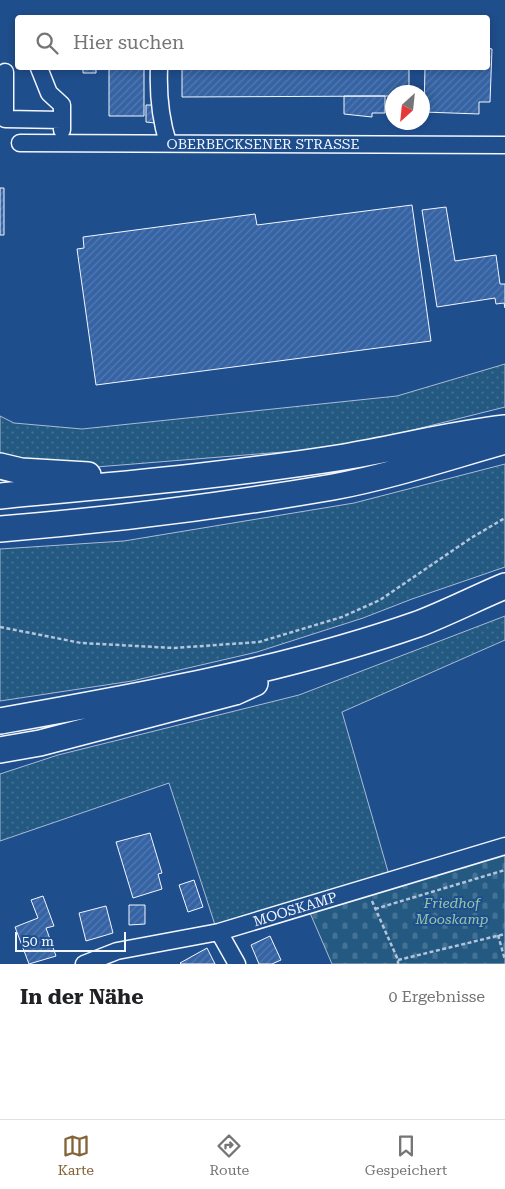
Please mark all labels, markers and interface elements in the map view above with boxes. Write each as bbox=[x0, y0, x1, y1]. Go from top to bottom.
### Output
search box bbox=[15, 15, 490, 70]
icon: search bbox=[33, 29, 61, 57]
text: Hier suchen bbox=[73, 31, 184, 54]
north arrow bbox=[385, 85, 430, 130]
street label: OBERBECKSENER STRASSE bbox=[167, 136, 359, 152]
street label: MOOSKAMP bbox=[251, 889, 339, 929]
park label: Friedhof Mooskamp bbox=[415, 895, 488, 927]
scale bar bbox=[15, 929, 126, 952]
text: 50 m bbox=[22, 933, 54, 949]
text: In der Nähe bbox=[20, 985, 143, 1009]
text: 0 Ergebnisse bbox=[388, 987, 485, 1006]
tab: Karte bbox=[58, 1132, 94, 1178]
tab: Route bbox=[210, 1132, 249, 1178]
tab: Gespeichert bbox=[365, 1132, 447, 1178]

